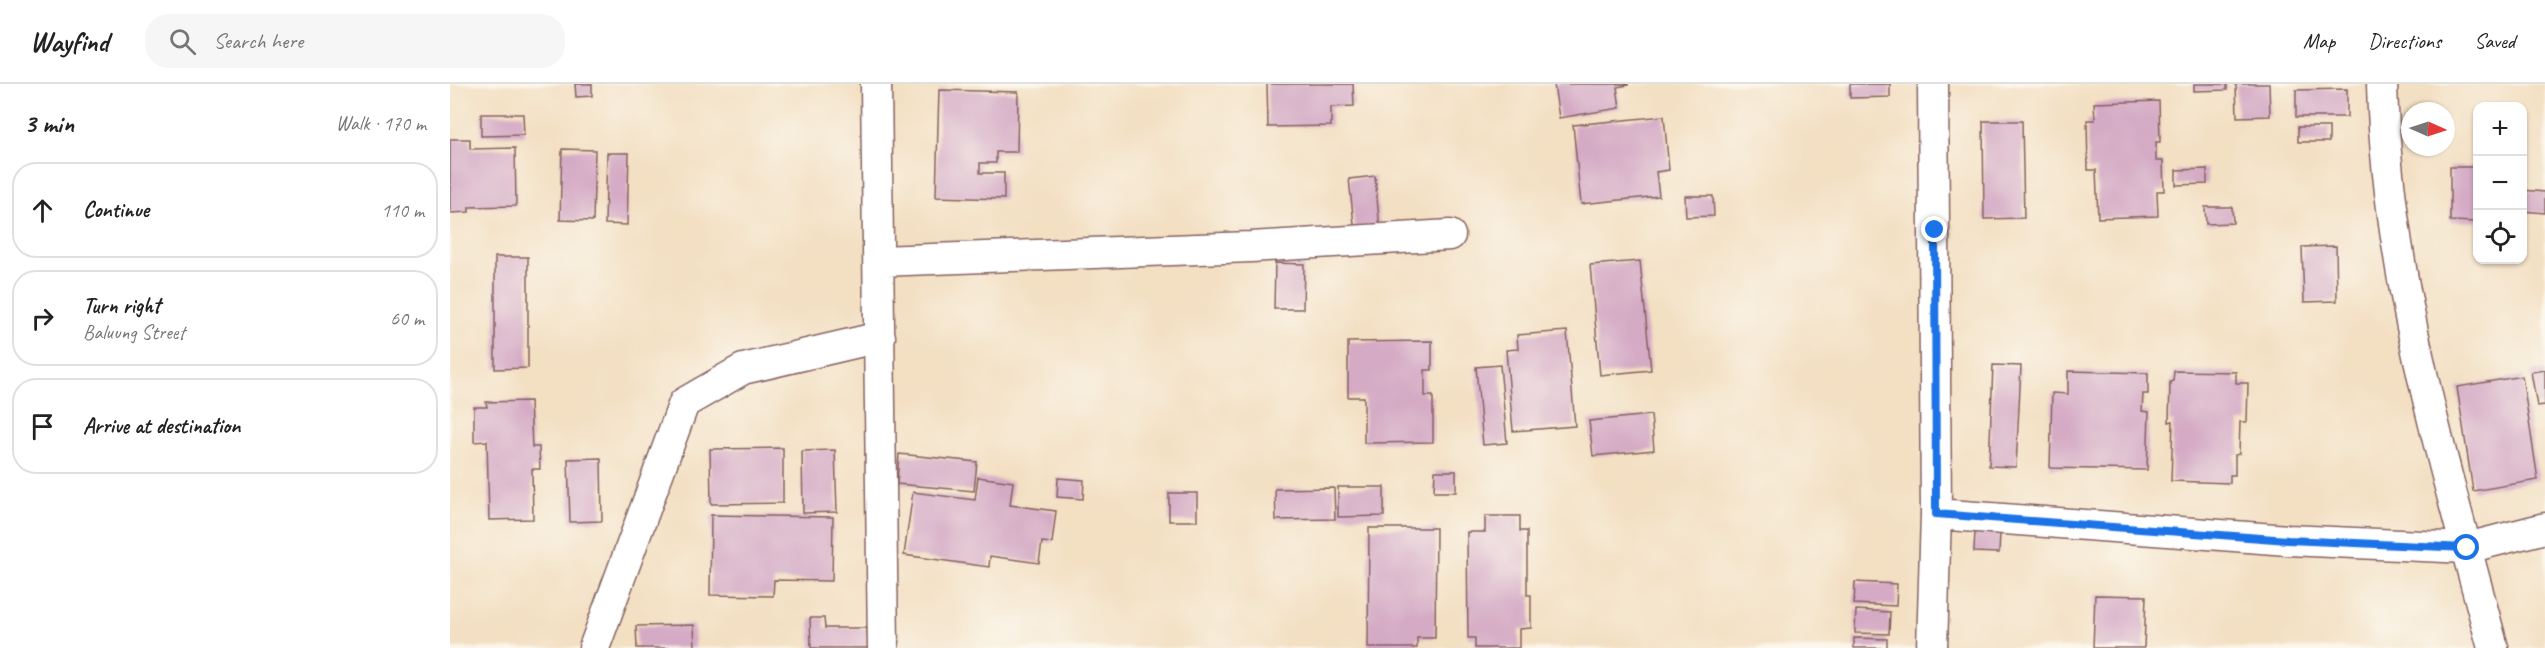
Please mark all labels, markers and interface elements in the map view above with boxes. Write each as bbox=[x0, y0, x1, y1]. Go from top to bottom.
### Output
search box bbox=[145, 14, 565, 68]
text: Wayfind bbox=[30, 24, 109, 59]
icon: search bbox=[166, 25, 199, 58]
text: Search here bbox=[214, 27, 303, 55]
text: Map bbox=[2303, 28, 2335, 54]
text: Directions bbox=[2368, 28, 2441, 54]
text: Saved bbox=[2474, 28, 2515, 54]
north arrow bbox=[2401, 102, 2455, 156]
map controls bbox=[2473, 102, 2527, 264]
button: + bbox=[2473, 102, 2527, 156]
text: 3 min bbox=[24, 107, 74, 140]
text: Walk · 170 m bbox=[336, 111, 426, 136]
button: − bbox=[2473, 156, 2527, 210]
icon: ahead bbox=[26, 194, 59, 227]
text: Continue bbox=[83, 196, 149, 224]
text: 110 m bbox=[381, 198, 424, 223]
button: locate bbox=[2473, 210, 2527, 264]
route end bbox=[1921, 216, 1947, 242]
text: Turn right bbox=[83, 292, 160, 320]
icon: right bbox=[26, 302, 59, 335]
text: 60 m bbox=[390, 306, 424, 331]
text: Baluung Street bbox=[83, 320, 185, 345]
icon: arrive bbox=[26, 410, 59, 443]
text: Arrive at destination bbox=[83, 412, 240, 440]
route start bbox=[2453, 534, 2479, 560]

